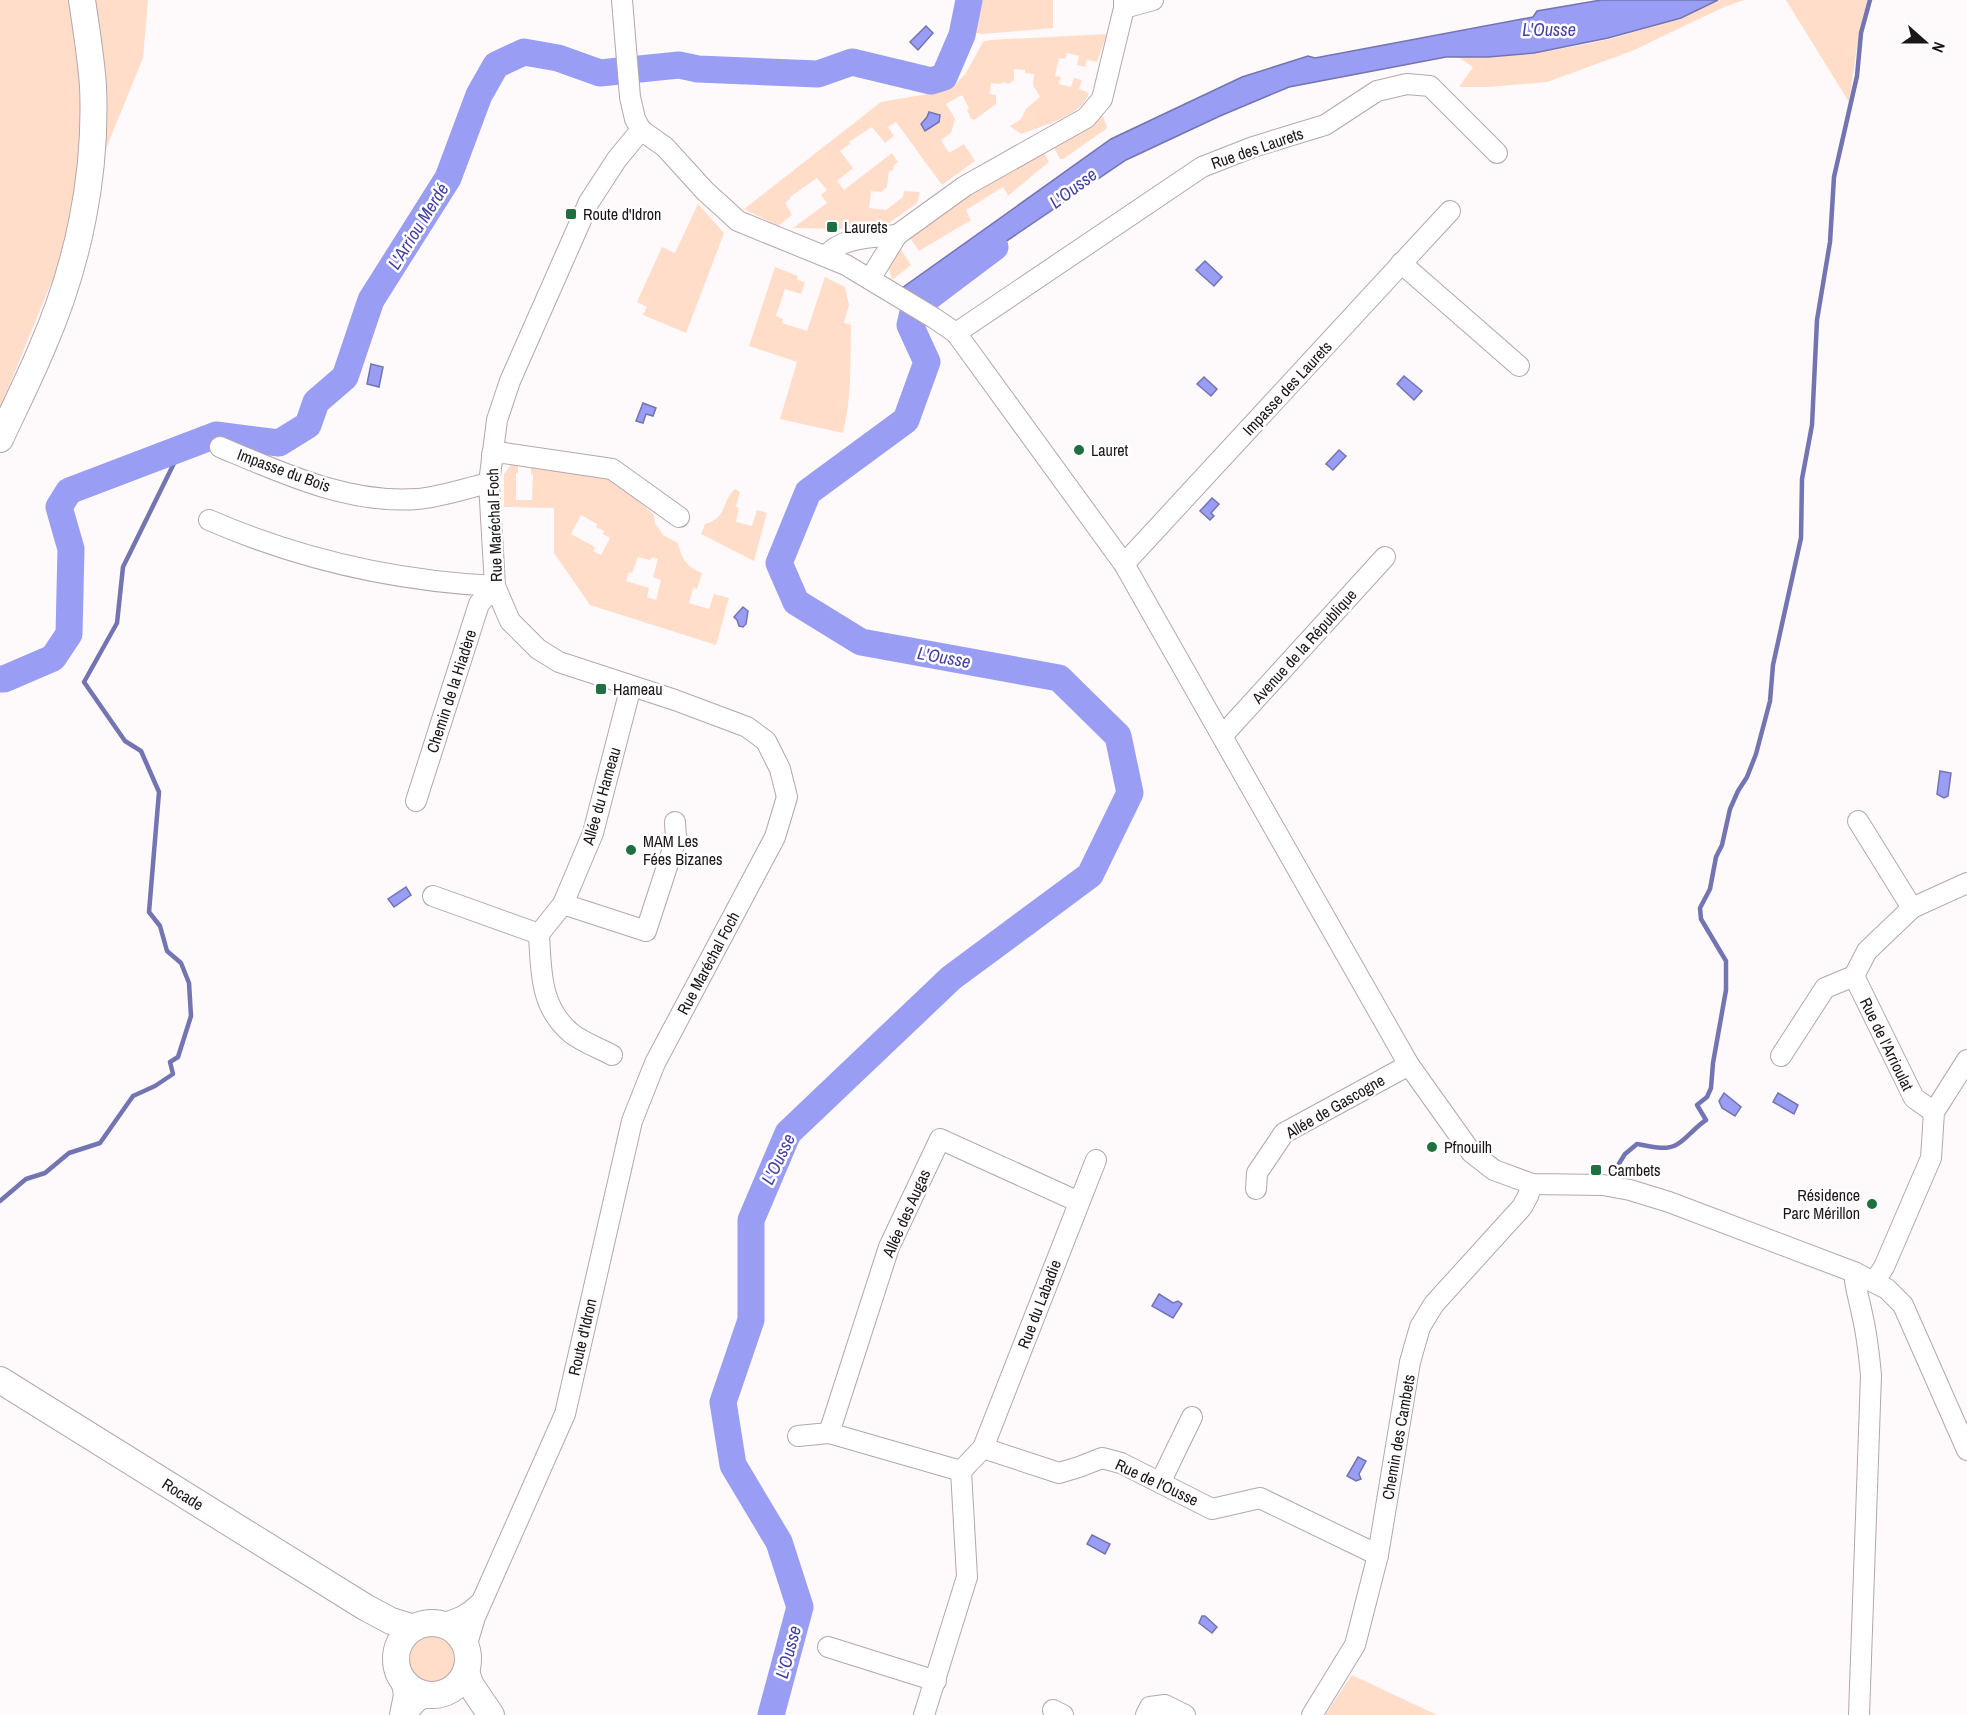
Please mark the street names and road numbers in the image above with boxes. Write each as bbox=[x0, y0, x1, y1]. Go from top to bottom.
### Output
street label: Rue des Laurets bbox=[1208, 122, 1306, 174]
street label: Impasse des Laurets bbox=[1237, 336, 1337, 440]
street label: Impasse du Bois bbox=[234, 443, 334, 497]
street label: Rue Maréchal Foch bbox=[481, 468, 507, 582]
street label: Avenue de la République bbox=[1246, 584, 1361, 709]
street label: Chemin de la Hiadère bbox=[421, 627, 481, 755]
street label: Allée du Hameau bbox=[576, 745, 625, 848]
street label: Rue Maréchal Foch bbox=[672, 908, 744, 1018]
street label: Rue de l'Arrioulat bbox=[1855, 994, 1919, 1095]
street label: Allée de Gascogne bbox=[1281, 1069, 1389, 1144]
street label: Allée des Augas bbox=[876, 1166, 935, 1261]
street label: Rue du Labadie bbox=[1012, 1256, 1066, 1352]
street label: Route d'Idron bbox=[562, 1296, 602, 1378]
street label: Chemin des Cambets bbox=[1376, 1373, 1420, 1501]
street label: Rue de l'Ousse bbox=[1112, 1453, 1202, 1511]
street label: Rocade bbox=[158, 1473, 208, 1515]

